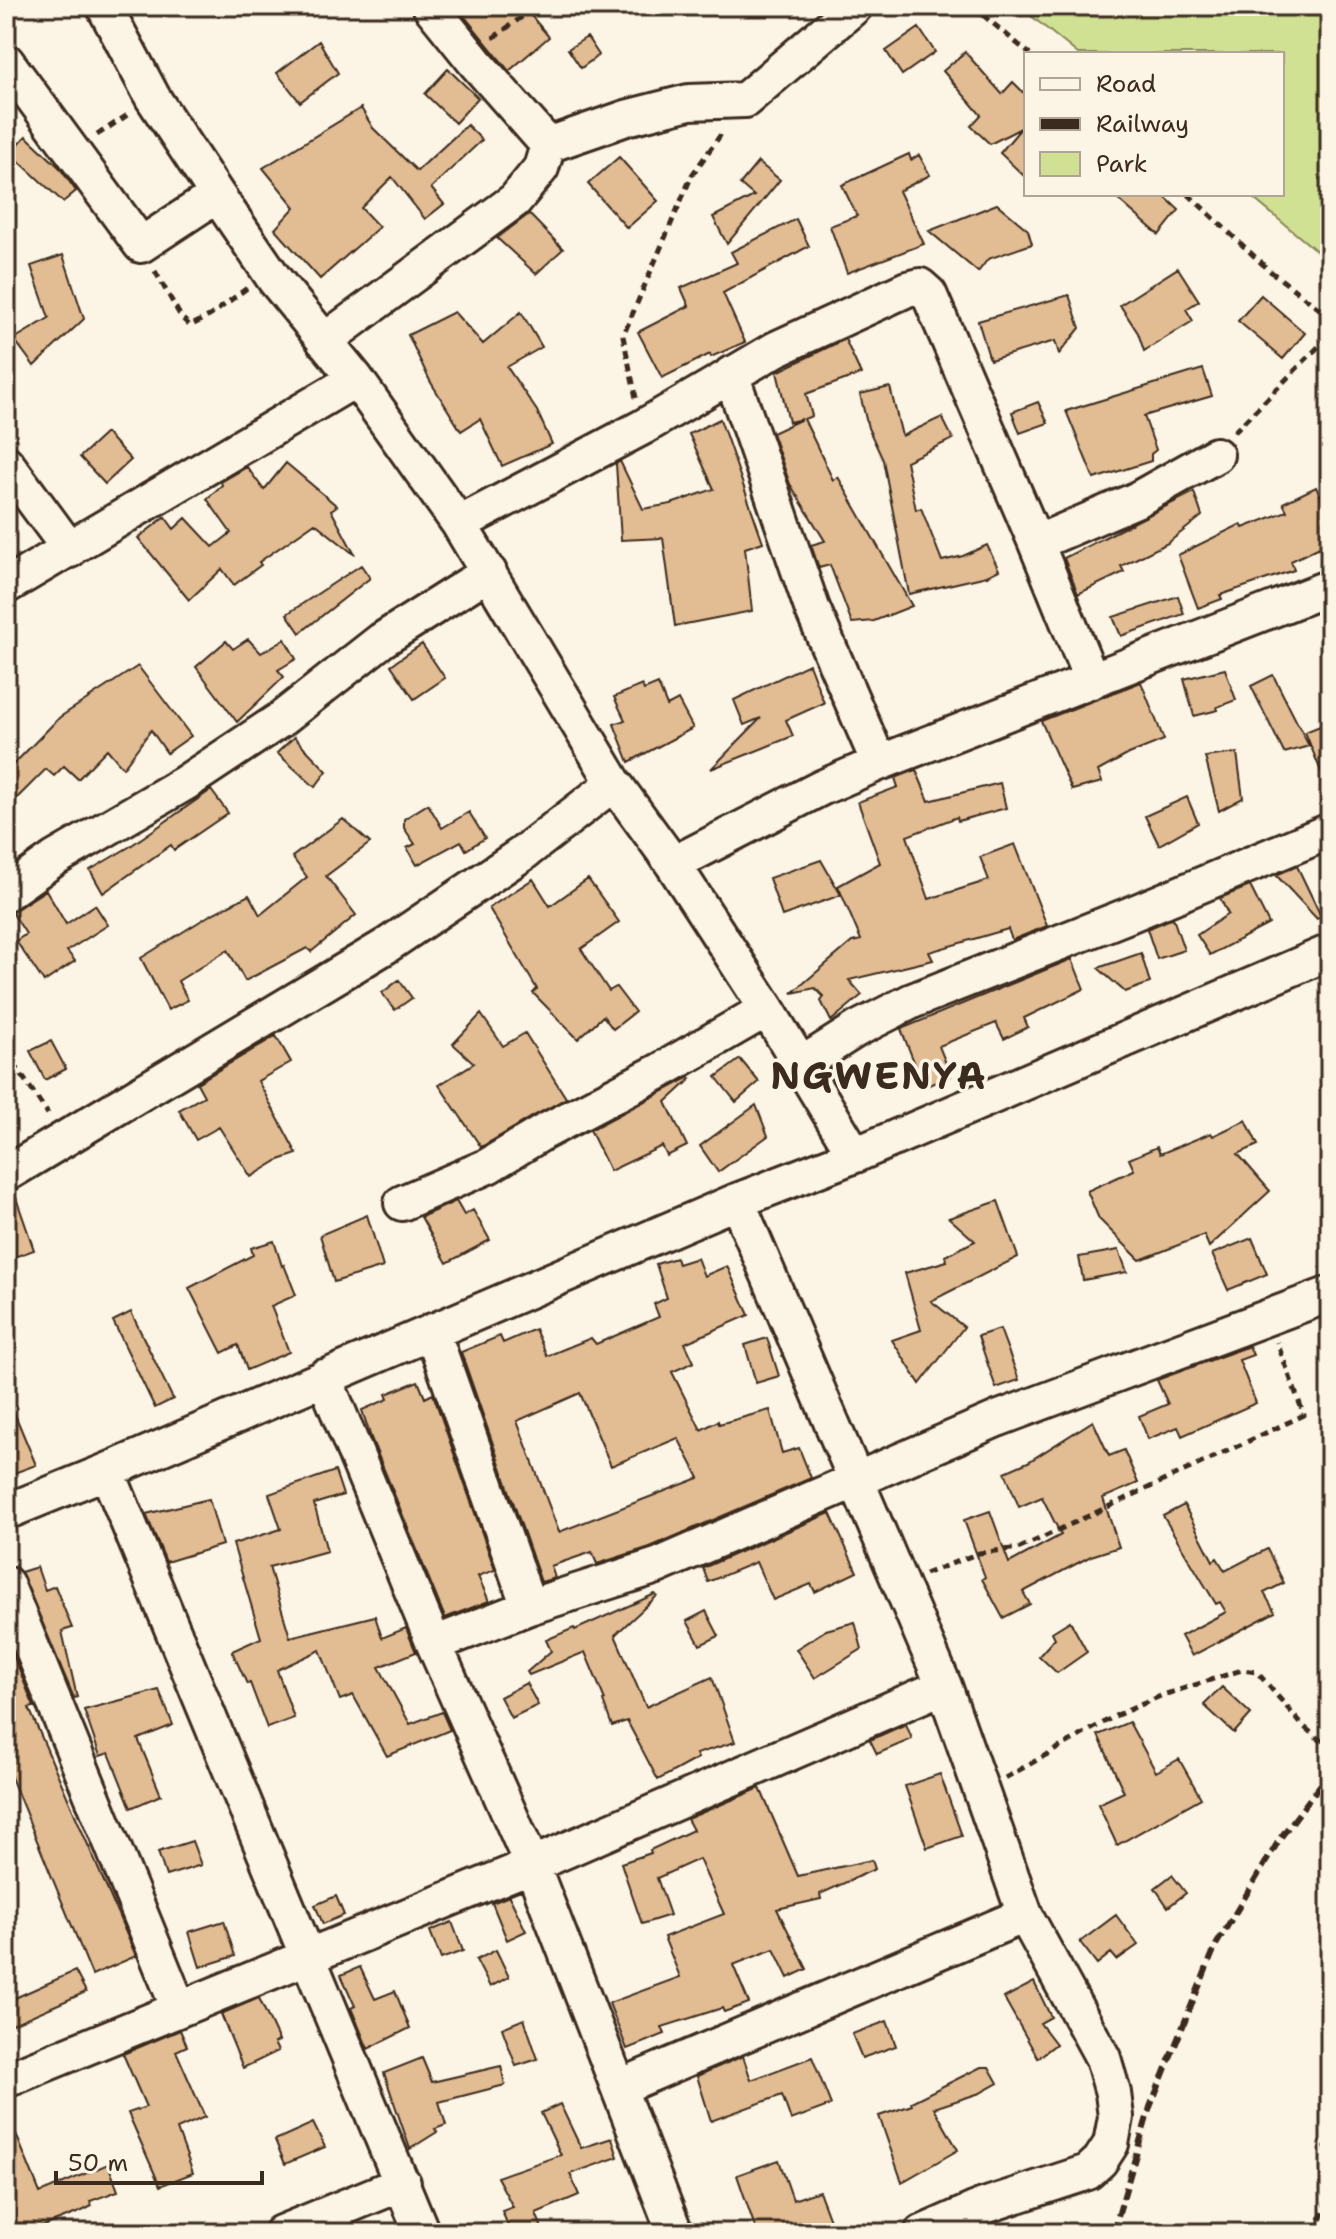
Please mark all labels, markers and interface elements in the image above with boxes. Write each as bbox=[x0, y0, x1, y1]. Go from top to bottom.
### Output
legend bbox=[1024, 52, 1284, 196]
text: Road bbox=[1096, 68, 1156, 100]
text: Railway bbox=[1096, 108, 1189, 140]
text: Park bbox=[1096, 148, 1148, 180]
district label: NGWENYA bbox=[770, 1050, 988, 1101]
scale bar bbox=[56, 2135, 262, 2185]
text: 50 m bbox=[68, 2147, 128, 2179]

